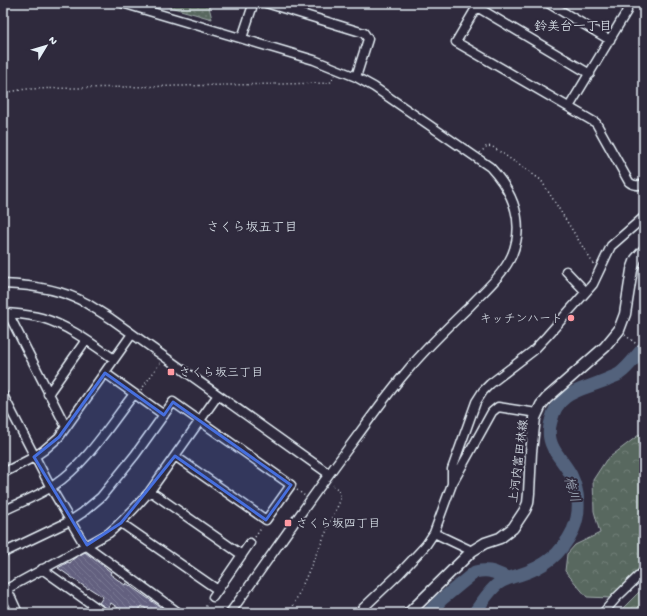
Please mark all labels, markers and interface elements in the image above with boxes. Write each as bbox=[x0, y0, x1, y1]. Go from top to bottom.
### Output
district label: 鈴美台一丁目 bbox=[534, 20, 612, 35]
north arrow bbox=[26, 26, 66, 66]
text: N bbox=[45, 35, 59, 48]
district label: さくら坂五丁目 bbox=[206, 221, 298, 236]
place label: キッチンハート bbox=[479, 313, 563, 327]
marker: キッチンハート bbox=[566, 313, 576, 323]
marker: さくら坂三丁目 bbox=[166, 367, 176, 377]
place label: さくら坂三丁目 bbox=[179, 367, 263, 381]
street label: 上河内富田林線 bbox=[507, 419, 532, 504]
water label: 梅川 bbox=[560, 475, 582, 504]
marker: さくら坂四丁目 bbox=[283, 518, 293, 528]
place label: さくら坂四丁目 bbox=[296, 518, 380, 532]

